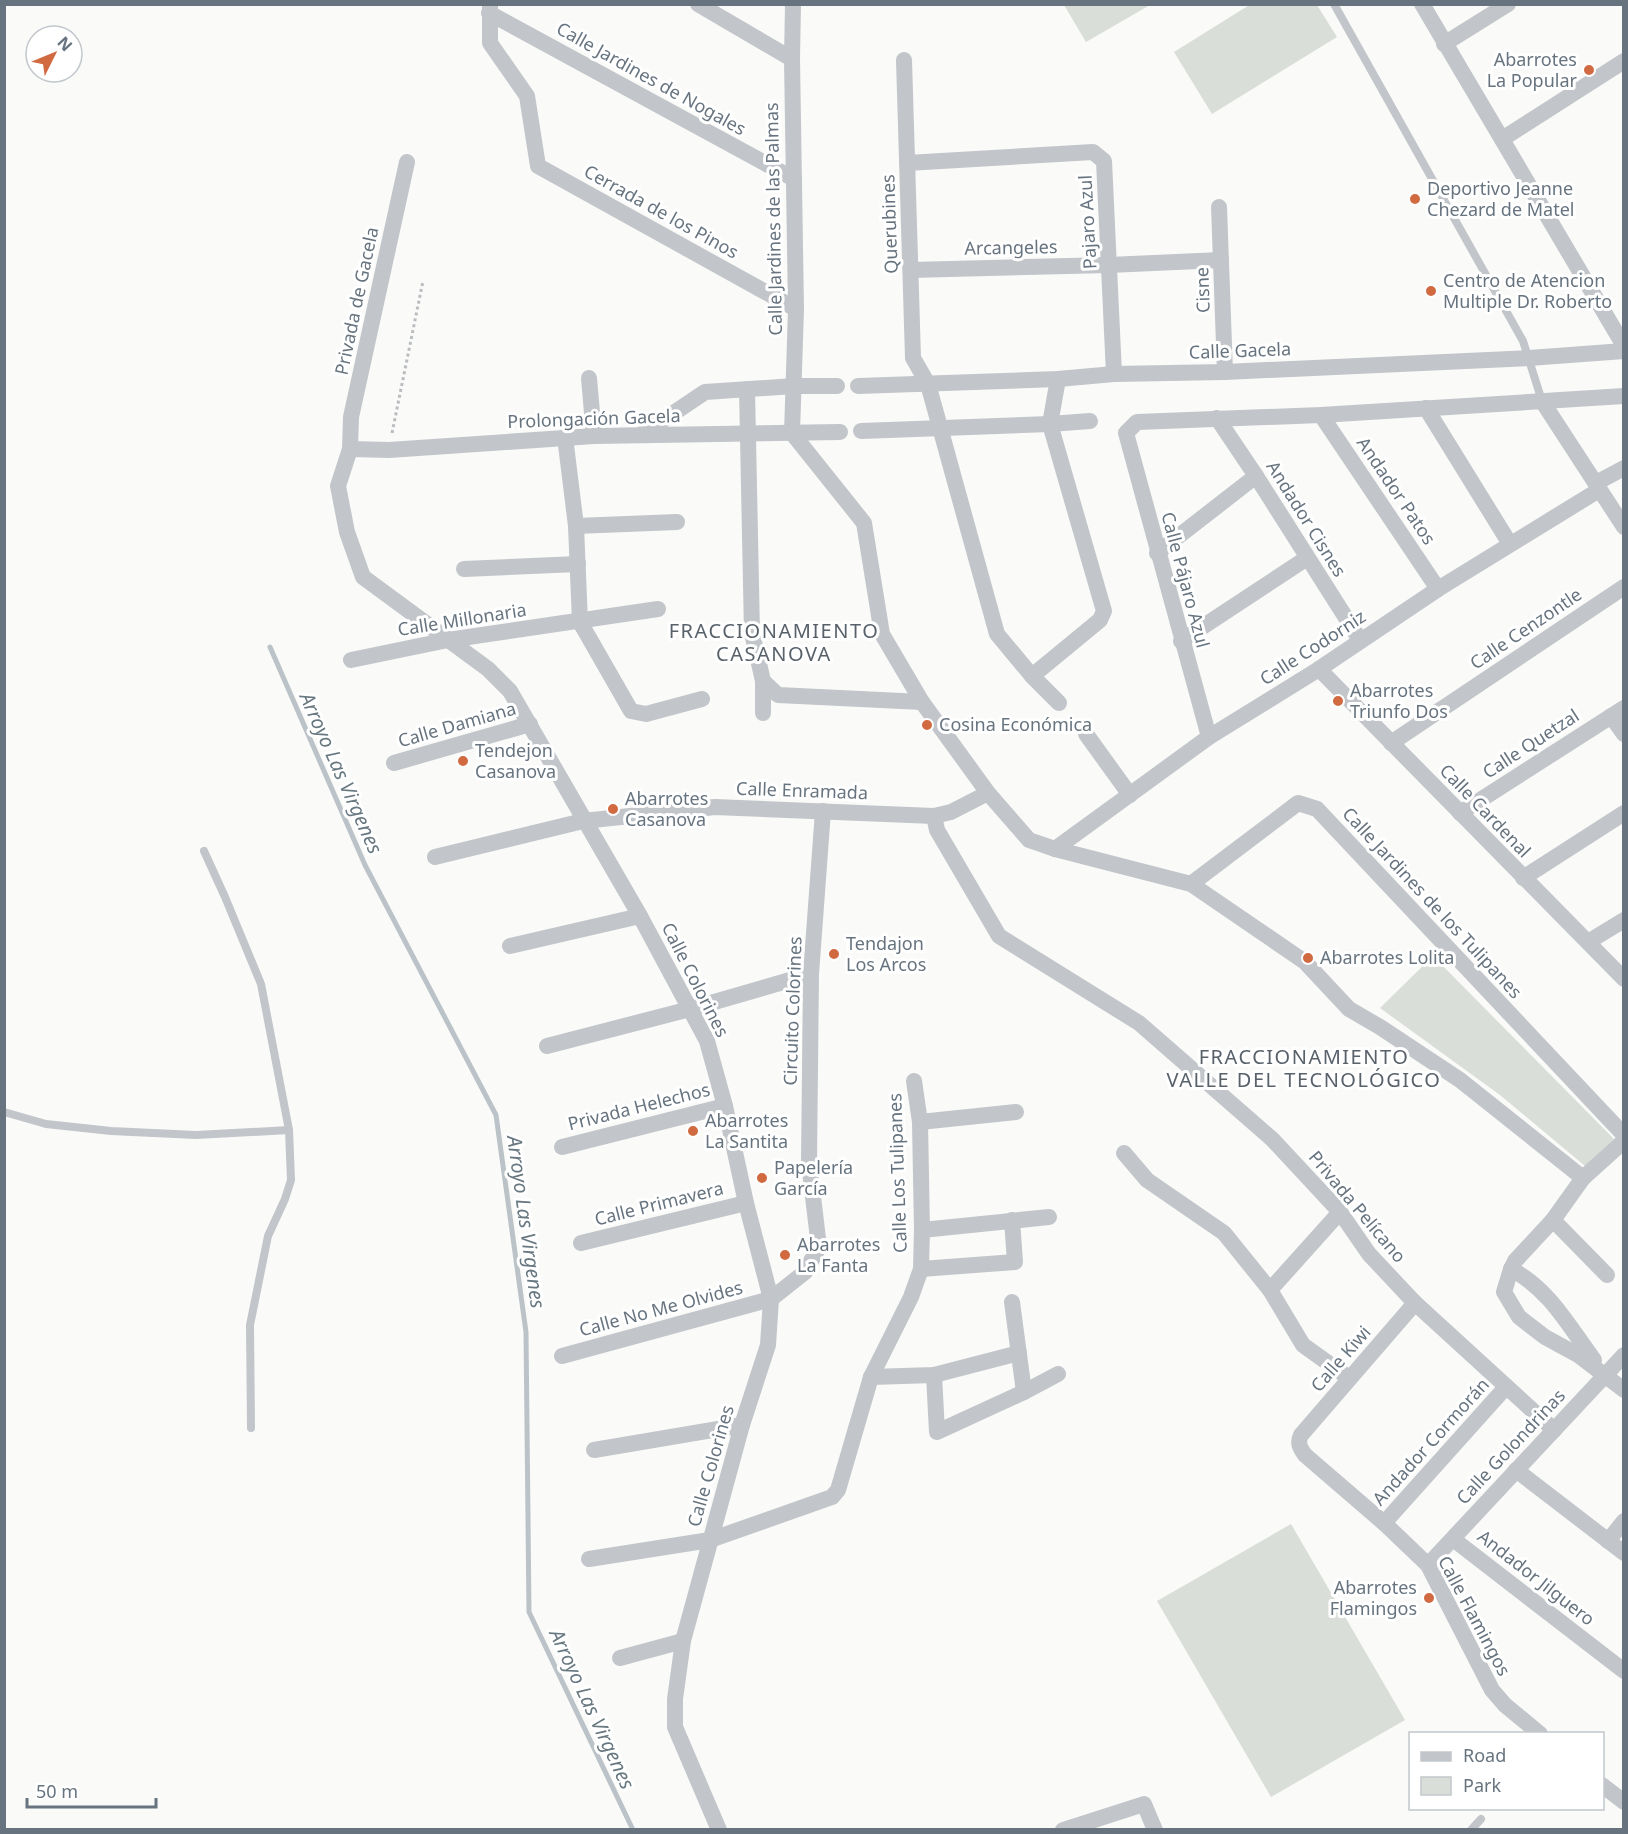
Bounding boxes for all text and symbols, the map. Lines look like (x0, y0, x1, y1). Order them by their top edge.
street label: Calle Jardines de Nogales (553, 16, 750, 140)
north arrow (24, 24, 84, 84)
text: N (52, 32, 77, 56)
place label: Abarrotes La Popular (1487, 47, 1578, 92)
marker: Abarrotes La Popular (1582, 63, 1596, 77)
street label: Calle Jardines de las Palmas (759, 102, 787, 336)
street label: Cerrada de los Pinos (580, 159, 743, 264)
street label: Querubines (875, 174, 903, 274)
street label: Pajaro Azul (1073, 174, 1101, 270)
place label: Deportivo Jeanne Chezard de Matel (1427, 176, 1574, 221)
marker: Deportivo Jeanne Chezard de Matel (1408, 192, 1422, 206)
street label: Privada de Gacela (329, 225, 383, 377)
street label: Arcangeles (964, 234, 1058, 260)
street label: Cisne (1189, 267, 1215, 313)
place label: Centro de Atencion Multiple Dr. Roberto (1443, 268, 1612, 313)
marker: Centro de Atencion Multiple Dr. Roberto (1424, 284, 1438, 298)
street label: Calle Gacela (1188, 336, 1292, 364)
street label: Prolongación Gacela (507, 403, 681, 433)
street label: Andador Patos (1352, 432, 1442, 549)
street label: Andador Cisnes (1262, 456, 1352, 581)
street label: Calle Pájaro Azul (1156, 509, 1216, 650)
street label: Calle Cenzontle (1465, 582, 1586, 674)
street label: Calle Millonaria (396, 597, 528, 641)
street label: Calle Codorniz (1255, 604, 1370, 690)
district label: FRACCIONAMIENTO CASANOVA (669, 617, 879, 667)
place label: Abarrotes Triunfo Dos (1350, 678, 1448, 723)
water label: Arroyo Las Virgenes (293, 686, 389, 858)
marker: Abarrotes Triunfo Dos (1331, 694, 1345, 708)
street label: Calle Damiana (395, 696, 518, 752)
street label: Calle Quetzal (1478, 703, 1583, 783)
place label: Cosina Económica (939, 712, 1092, 736)
marker: Cosina Económica (920, 718, 934, 732)
place label: Tendejon Casanova (475, 738, 556, 783)
marker: Tendejon Casanova (456, 754, 470, 768)
street label: Calle Cardenal (1435, 758, 1536, 862)
street label: Calle Enramada (736, 776, 868, 804)
place label: Abarrotes Casanova (625, 786, 708, 831)
marker: Abarrotes Casanova (606, 802, 620, 816)
street label: Calle Jardines de los Tulipanes (1338, 802, 1528, 1003)
street label: Calle Colorines (657, 918, 735, 1041)
place label: Tendajon Los Arcos (846, 931, 926, 976)
street label: Circuito Colorines (777, 936, 807, 1086)
place label: Abarrotes Lolita (1320, 945, 1454, 969)
marker: Tendajon Los Arcos (827, 947, 841, 961)
marker: Abarrotes Lolita (1301, 951, 1315, 965)
district label: FRACCIONAMIENTO VALLE DEL TECNOLÓGICO (1167, 1043, 1441, 1093)
street label: Privada Helechos (565, 1077, 712, 1135)
street label: Calle Los Tulipanes (882, 1093, 912, 1253)
place label: Abarrotes La Santita (705, 1108, 788, 1153)
marker: Abarrotes La Santita (686, 1124, 700, 1138)
water label: Arroyo Las Virgenes (501, 1132, 552, 1310)
street label: Privada Pelícano (1304, 1145, 1412, 1267)
place label: Papelería García (774, 1155, 853, 1200)
marker: Papelería García (755, 1171, 769, 1185)
street label: Calle Primavera (592, 1175, 726, 1231)
place label: Abarrotes La Fanta (797, 1232, 880, 1277)
marker: Abarrotes La Fanta (778, 1248, 792, 1262)
street label: Calle No Me Olvides (576, 1275, 745, 1341)
street label: Calle Kiwi (1305, 1320, 1376, 1396)
street label: Andador Cormorán (1367, 1373, 1494, 1510)
street label: Calle Golondrinas (1451, 1384, 1570, 1509)
street label: Calle Colorines (681, 1402, 739, 1529)
street label: Andador Jilguero (1473, 1524, 1600, 1631)
street label: Calle Flamingos (1433, 1551, 1517, 1680)
place label: Abarrotes Flamingos (1330, 1575, 1417, 1620)
marker: Abarrotes Flamingos (1422, 1591, 1436, 1605)
water label: Arroyo Las Virgenes (543, 1622, 642, 1794)
legend (1409, 1732, 1604, 1810)
text: Road (1463, 1743, 1506, 1767)
scale bar (27, 1771, 156, 1809)
text: Park (1463, 1773, 1501, 1797)
text: 50 m (36, 1779, 78, 1803)

